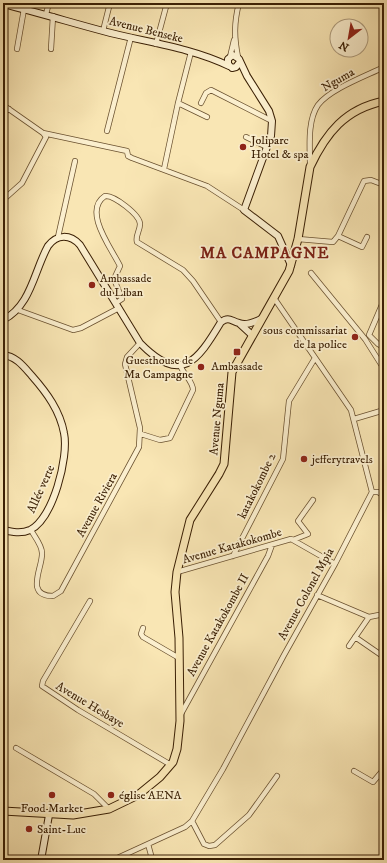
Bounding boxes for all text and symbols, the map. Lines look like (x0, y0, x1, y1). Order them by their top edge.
street label: Avenue Benseke (107, 14, 185, 46)
north arrow (329, 18, 369, 58)
text: N (337, 37, 352, 54)
street label: Nguma (319, 64, 358, 95)
place label: Joliparc Hotel & spa (250, 133, 310, 162)
marker: Joliparc Hotel & spa (238, 142, 248, 152)
district label: MA CAMPAGNE (200, 243, 330, 263)
place label: Ambassade du Liban (100, 271, 151, 300)
marker: Ambassade du Liban (87, 280, 97, 290)
place label: sous commissariat de la police (263, 323, 347, 352)
marker: sous commissariat de la police (350, 332, 360, 342)
marker: Ambassade (232, 347, 242, 357)
place label: Guesthouse de Ma Campagne (124, 353, 193, 382)
place label: Ambassade (211, 359, 263, 374)
marker: Guesthouse de Ma Campagne (196, 362, 206, 372)
street label: Avenue Nguma (206, 381, 228, 456)
street label: katakokombe 2 (235, 451, 279, 521)
place label: jefferytravels (310, 452, 373, 467)
marker: jefferytravels (299, 454, 309, 464)
street label: Allée verte (24, 463, 58, 515)
street label: Avenue Riviera (73, 469, 121, 540)
street label: Avenue Katakokombe (181, 525, 283, 567)
street label: Avenue Colonel Mpia (275, 545, 338, 643)
street label: Avenue Katakokombe II (184, 571, 252, 679)
street label: Avenue Hesbaye (53, 679, 127, 731)
place label: église AENA (119, 788, 182, 803)
marker: Food Market (47, 790, 57, 800)
marker: église AENA (106, 790, 116, 800)
place label: Food Market (21, 801, 83, 816)
place label: Saint-Luc (37, 822, 86, 837)
marker: Saint-Luc (24, 824, 34, 834)

